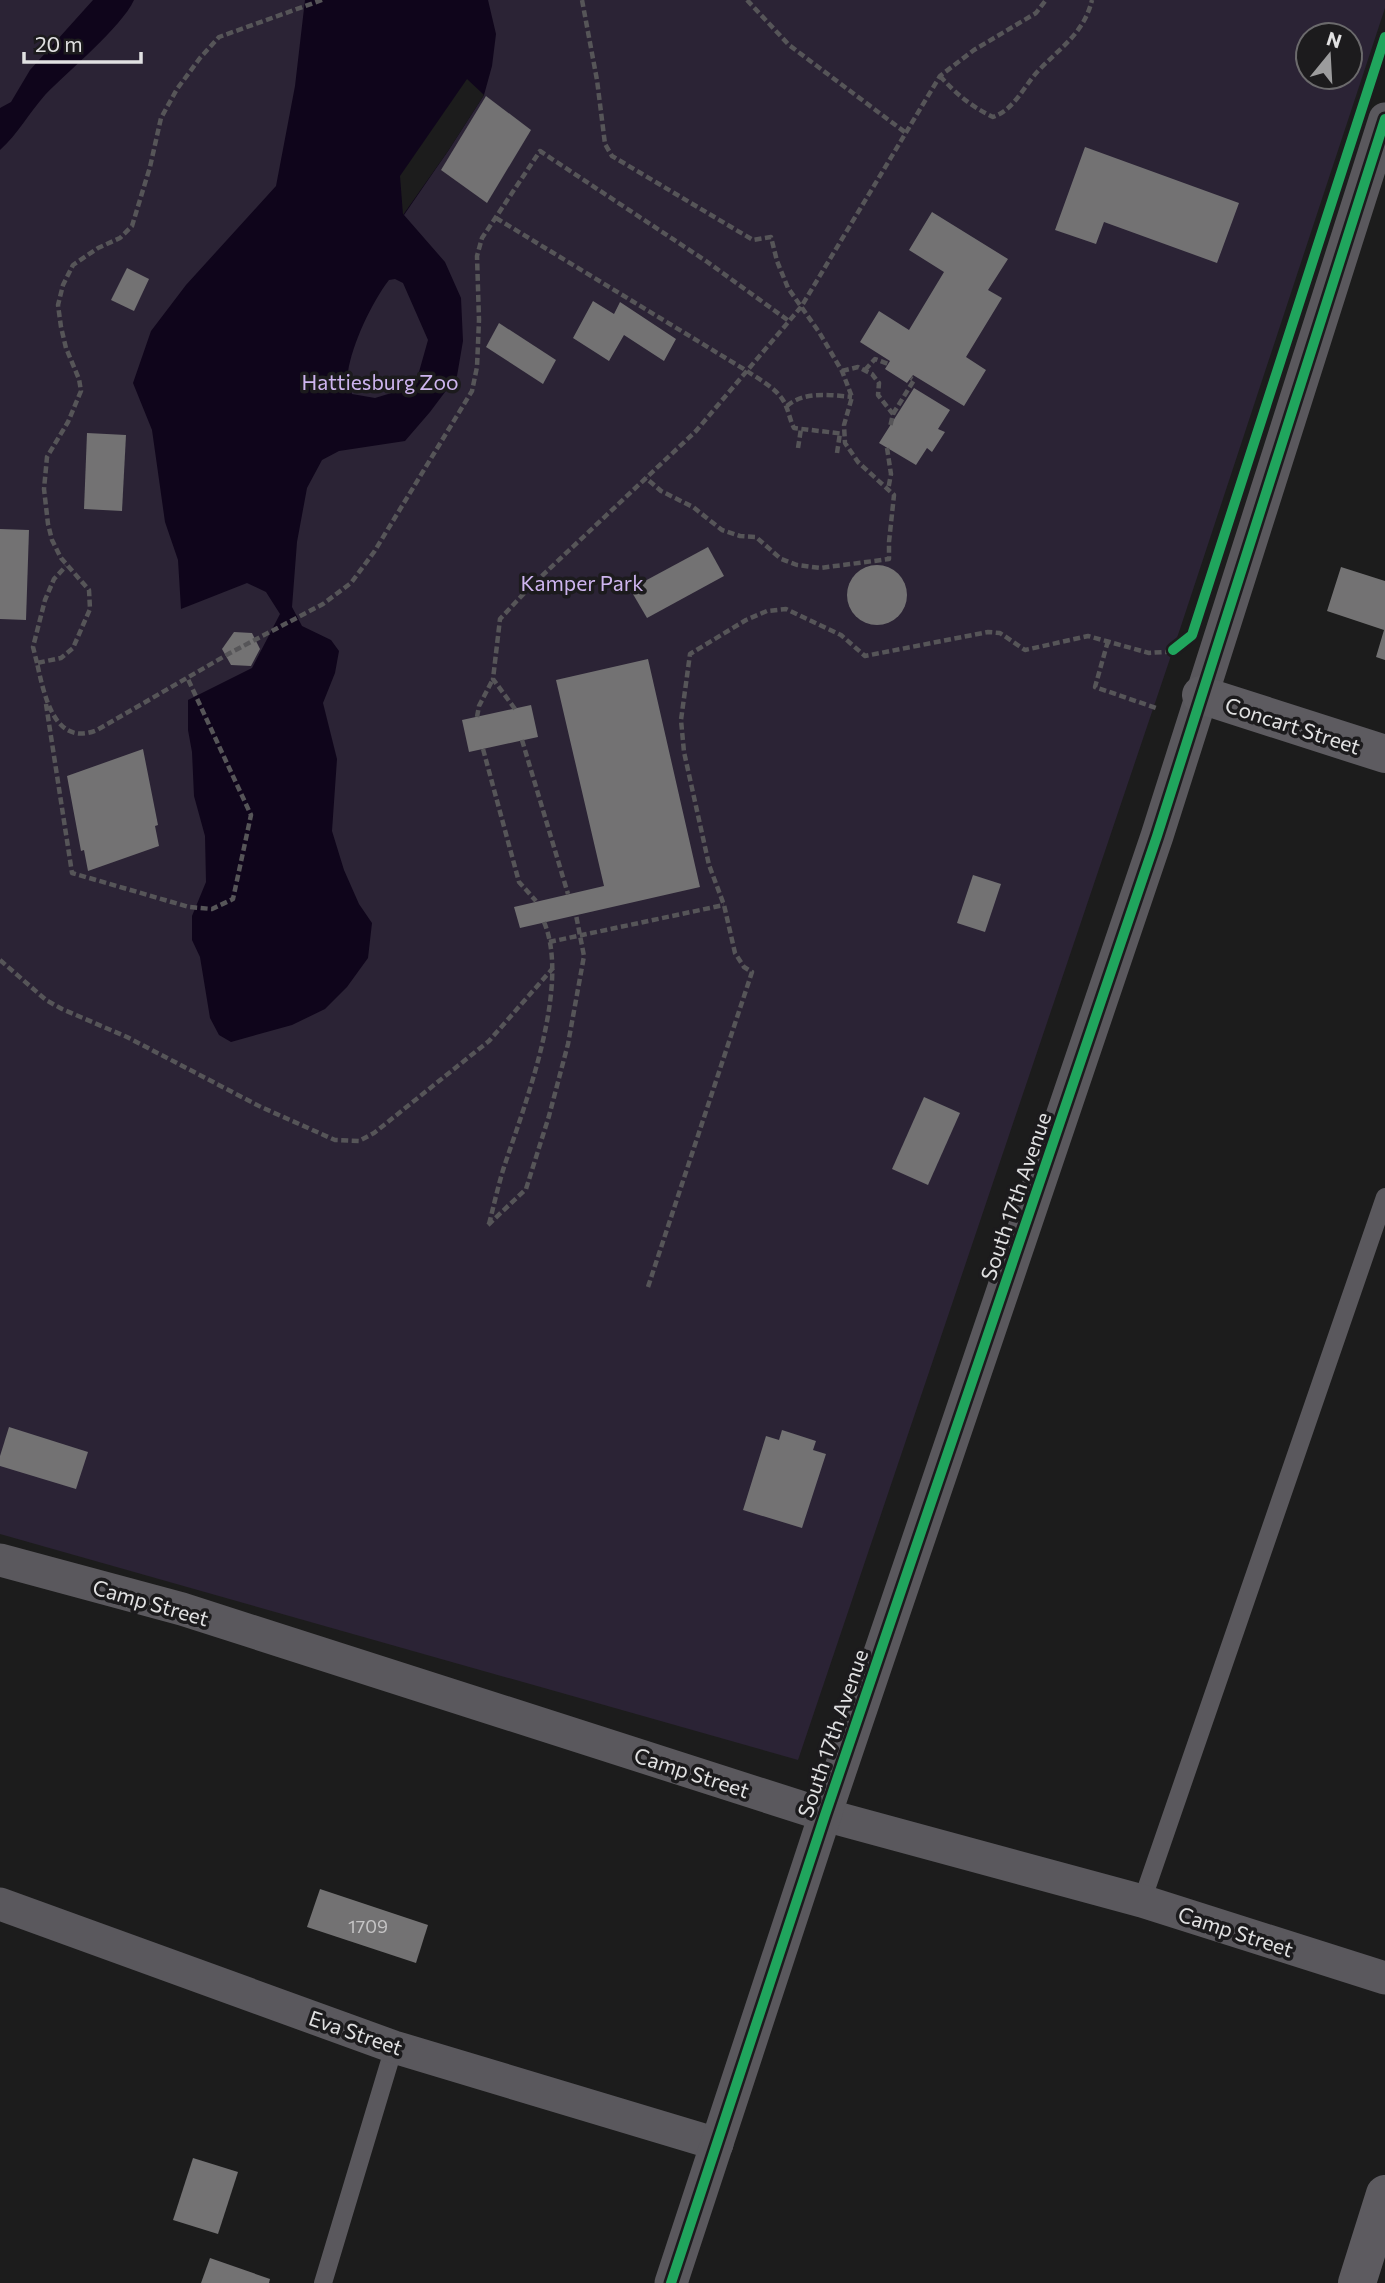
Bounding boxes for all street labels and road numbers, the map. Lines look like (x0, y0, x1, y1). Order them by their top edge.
street label: Concart Street (1222, 691, 1364, 759)
street label: South 17th Avenue (975, 1109, 1055, 1283)
street label: Camp Street (90, 1574, 212, 1630)
street label: South 17th Avenue (792, 1646, 872, 1820)
street label: Camp Street (631, 1742, 753, 1802)
street label: Camp Street (1175, 1901, 1297, 1961)
street label: Eva Street (306, 2004, 406, 2060)

